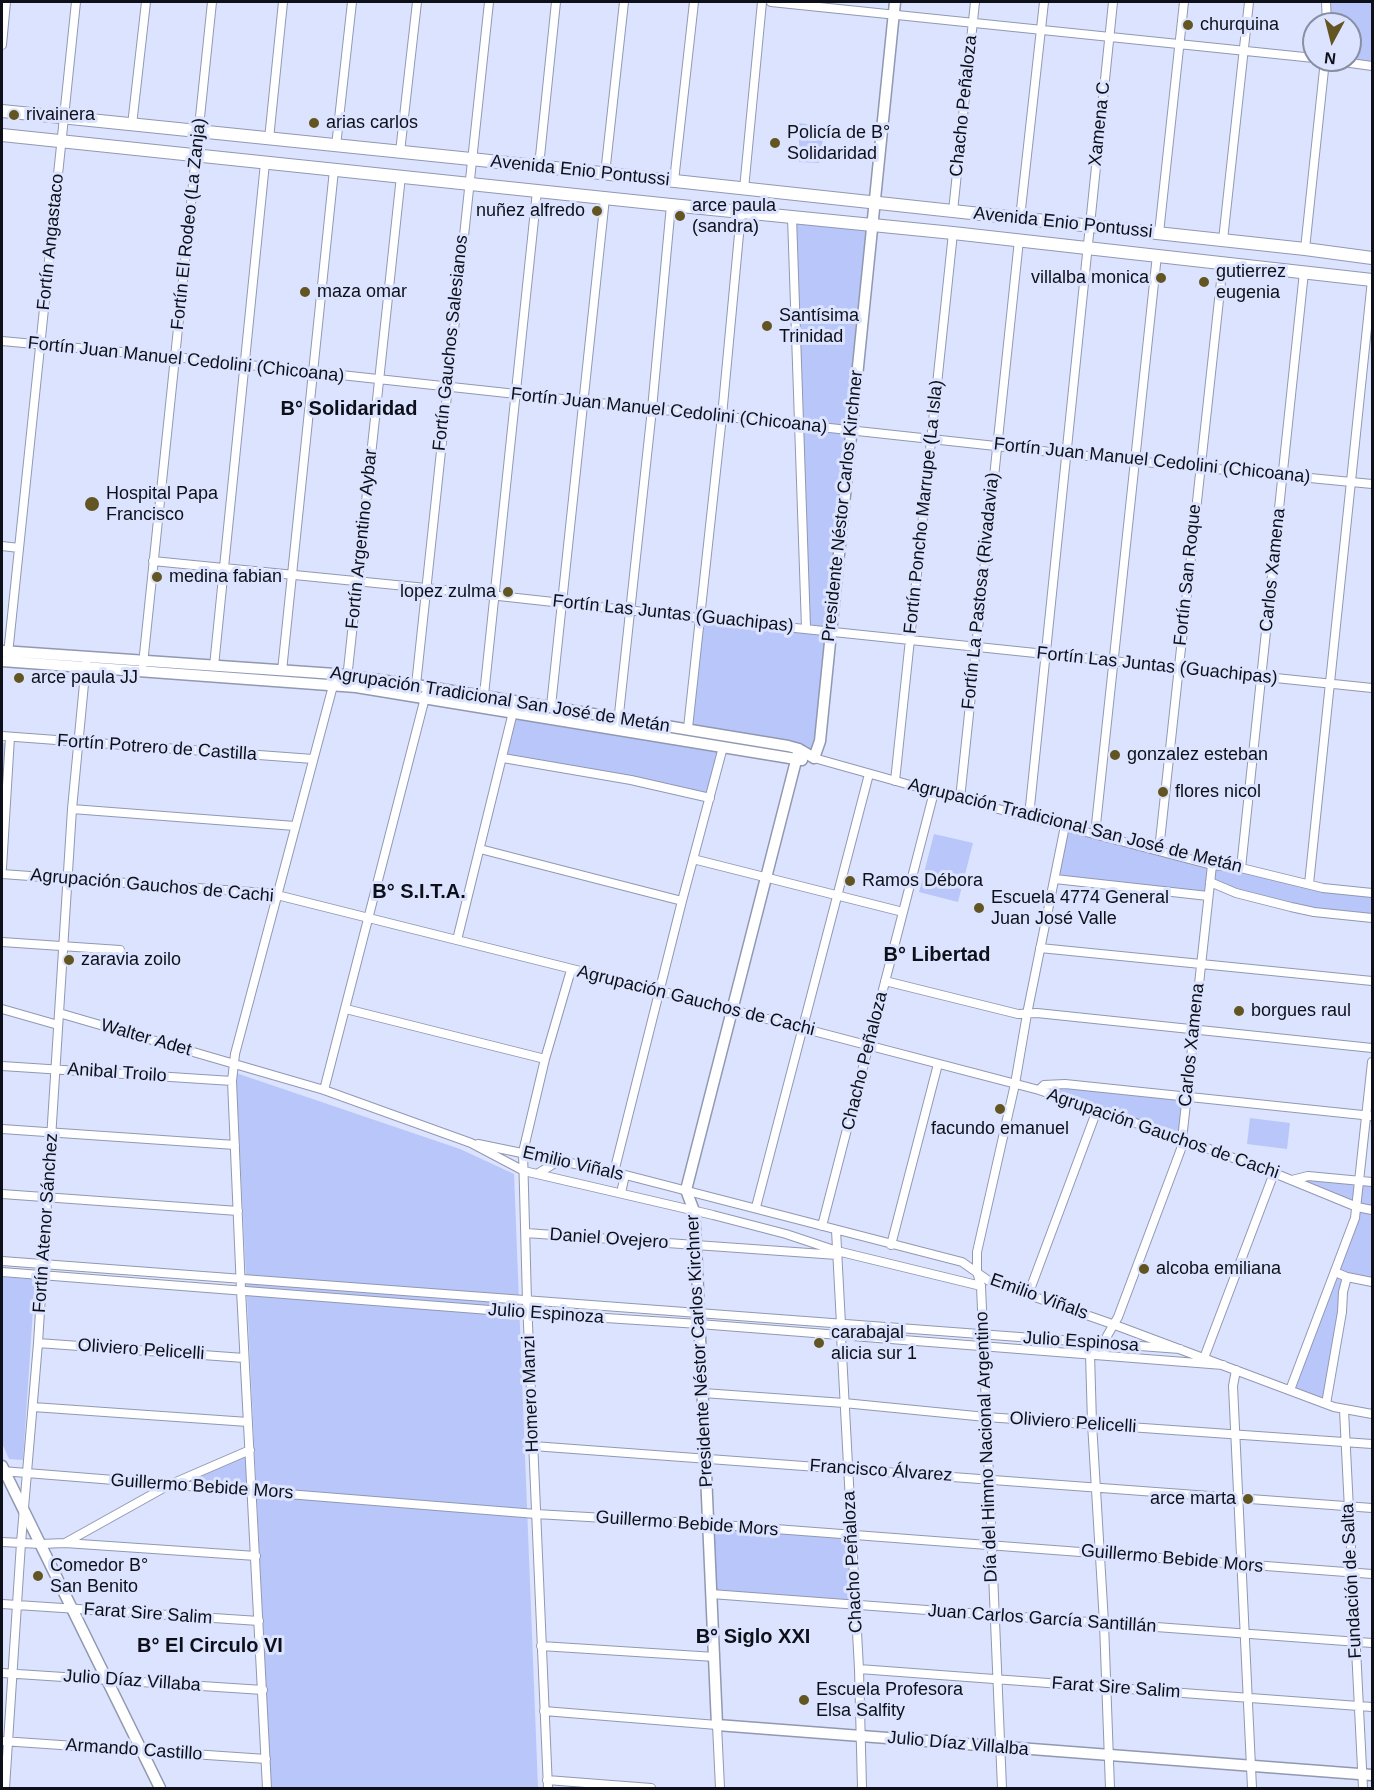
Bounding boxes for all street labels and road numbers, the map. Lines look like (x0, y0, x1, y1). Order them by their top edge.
street label: Chacho Peñaloza (946, 34, 982, 178)
street label: Xamena C (1085, 81, 1115, 167)
street label: Fortín El Rodeo (La Zanja) (167, 117, 211, 331)
street label: Avenida Enio Pontussi (489, 151, 671, 191)
street label: Fortín Angastaco (33, 173, 69, 311)
street label: Avenida Enio Pontussi (972, 203, 1154, 243)
street label: Fortín Gauchos Salesianos (429, 234, 473, 452)
street label: Fortín Juan Manuel Cedolini (Chicoana) (27, 333, 345, 387)
street label: Presidente Néstor Carlos Kirchner (818, 369, 868, 643)
street label: Fortín Poncho Marrupe (La Isla) (900, 379, 948, 635)
street label: Fortín Juan Manuel Cedolini (Chicoana) (510, 384, 828, 438)
street label: Fortín Juan Manuel Cedolini (Chicoana) (993, 434, 1311, 488)
street label: Fortín Argentino Aybar (342, 448, 382, 630)
street label: Fortín La Pastosa (Rivadavia) (958, 471, 1004, 711)
street label: Fortín San Roque (1170, 503, 1206, 647)
street label: Carlos Xamena (1256, 507, 1290, 633)
street label: Fortín Las Juntas (Guachipas) (551, 591, 795, 637)
street label: Fortín Las Juntas (Guachipas) (1035, 643, 1279, 689)
street label: Agrupación Tradicional San José de Metán (329, 662, 671, 738)
street label: Fortín Potrero de Castilla (56, 730, 258, 766)
street label: Agrupación Tradicional San José de Metán (906, 774, 1244, 878)
street label: Agrupación Gauchos de Cachi (29, 865, 275, 907)
street label: Agrupación Gauchos de Cachi (575, 961, 817, 1041)
street label: Carlos Xamena (1175, 982, 1209, 1108)
street label: Chacho Peñaloza (837, 989, 893, 1133)
street label: Walter Adet (98, 1015, 194, 1061)
street label: Anibal Troilo (67, 1059, 167, 1087)
street label: Agrupación Gauchos de Cachi (1044, 1084, 1282, 1184)
street label: Fortín Atenor Sánchez (29, 1132, 63, 1314)
street label: Emilio Viñals (521, 1142, 625, 1186)
street label: Presidente Néstor Carlos Kirchner (682, 1214, 718, 1488)
street label: Daniel Ovejero (549, 1224, 669, 1254)
street label: Emilio Viñals (987, 1269, 1091, 1325)
street label: Julio Espinoza (487, 1299, 605, 1329)
street label: Día del Himno Nacional Argentino (971, 1311, 1003, 1583)
street label: Julio Espinosa (1022, 1327, 1140, 1357)
street label: Oliviero Pelicelli (77, 1335, 205, 1365)
street label: Homero Manzi (518, 1335, 544, 1453)
street label: Oliviero Pelicelli (1009, 1408, 1137, 1438)
street label: Francisco Álvarez (809, 1455, 953, 1487)
street label: Guillermo Bebide Mors (110, 1470, 294, 1504)
street label: Chacho Peñaloza (838, 1490, 868, 1634)
street label: Fundación de Salta (1337, 1503, 1367, 1659)
street label: Guillermo Bebide Mors (595, 1507, 779, 1541)
street label: Guillermo Bebide Mors (1080, 1540, 1264, 1578)
street label: Farat Sire Salim (83, 1599, 213, 1629)
street label: Juan Carlos García Santillán (927, 1600, 1157, 1638)
street label: Julio Díaz Villaba (63, 1665, 201, 1697)
street label: Farat Sire Salim (1051, 1673, 1181, 1703)
street label: Julio Díaz Villalba (886, 1727, 1030, 1761)
street label: Armando Castillo (65, 1734, 203, 1766)

